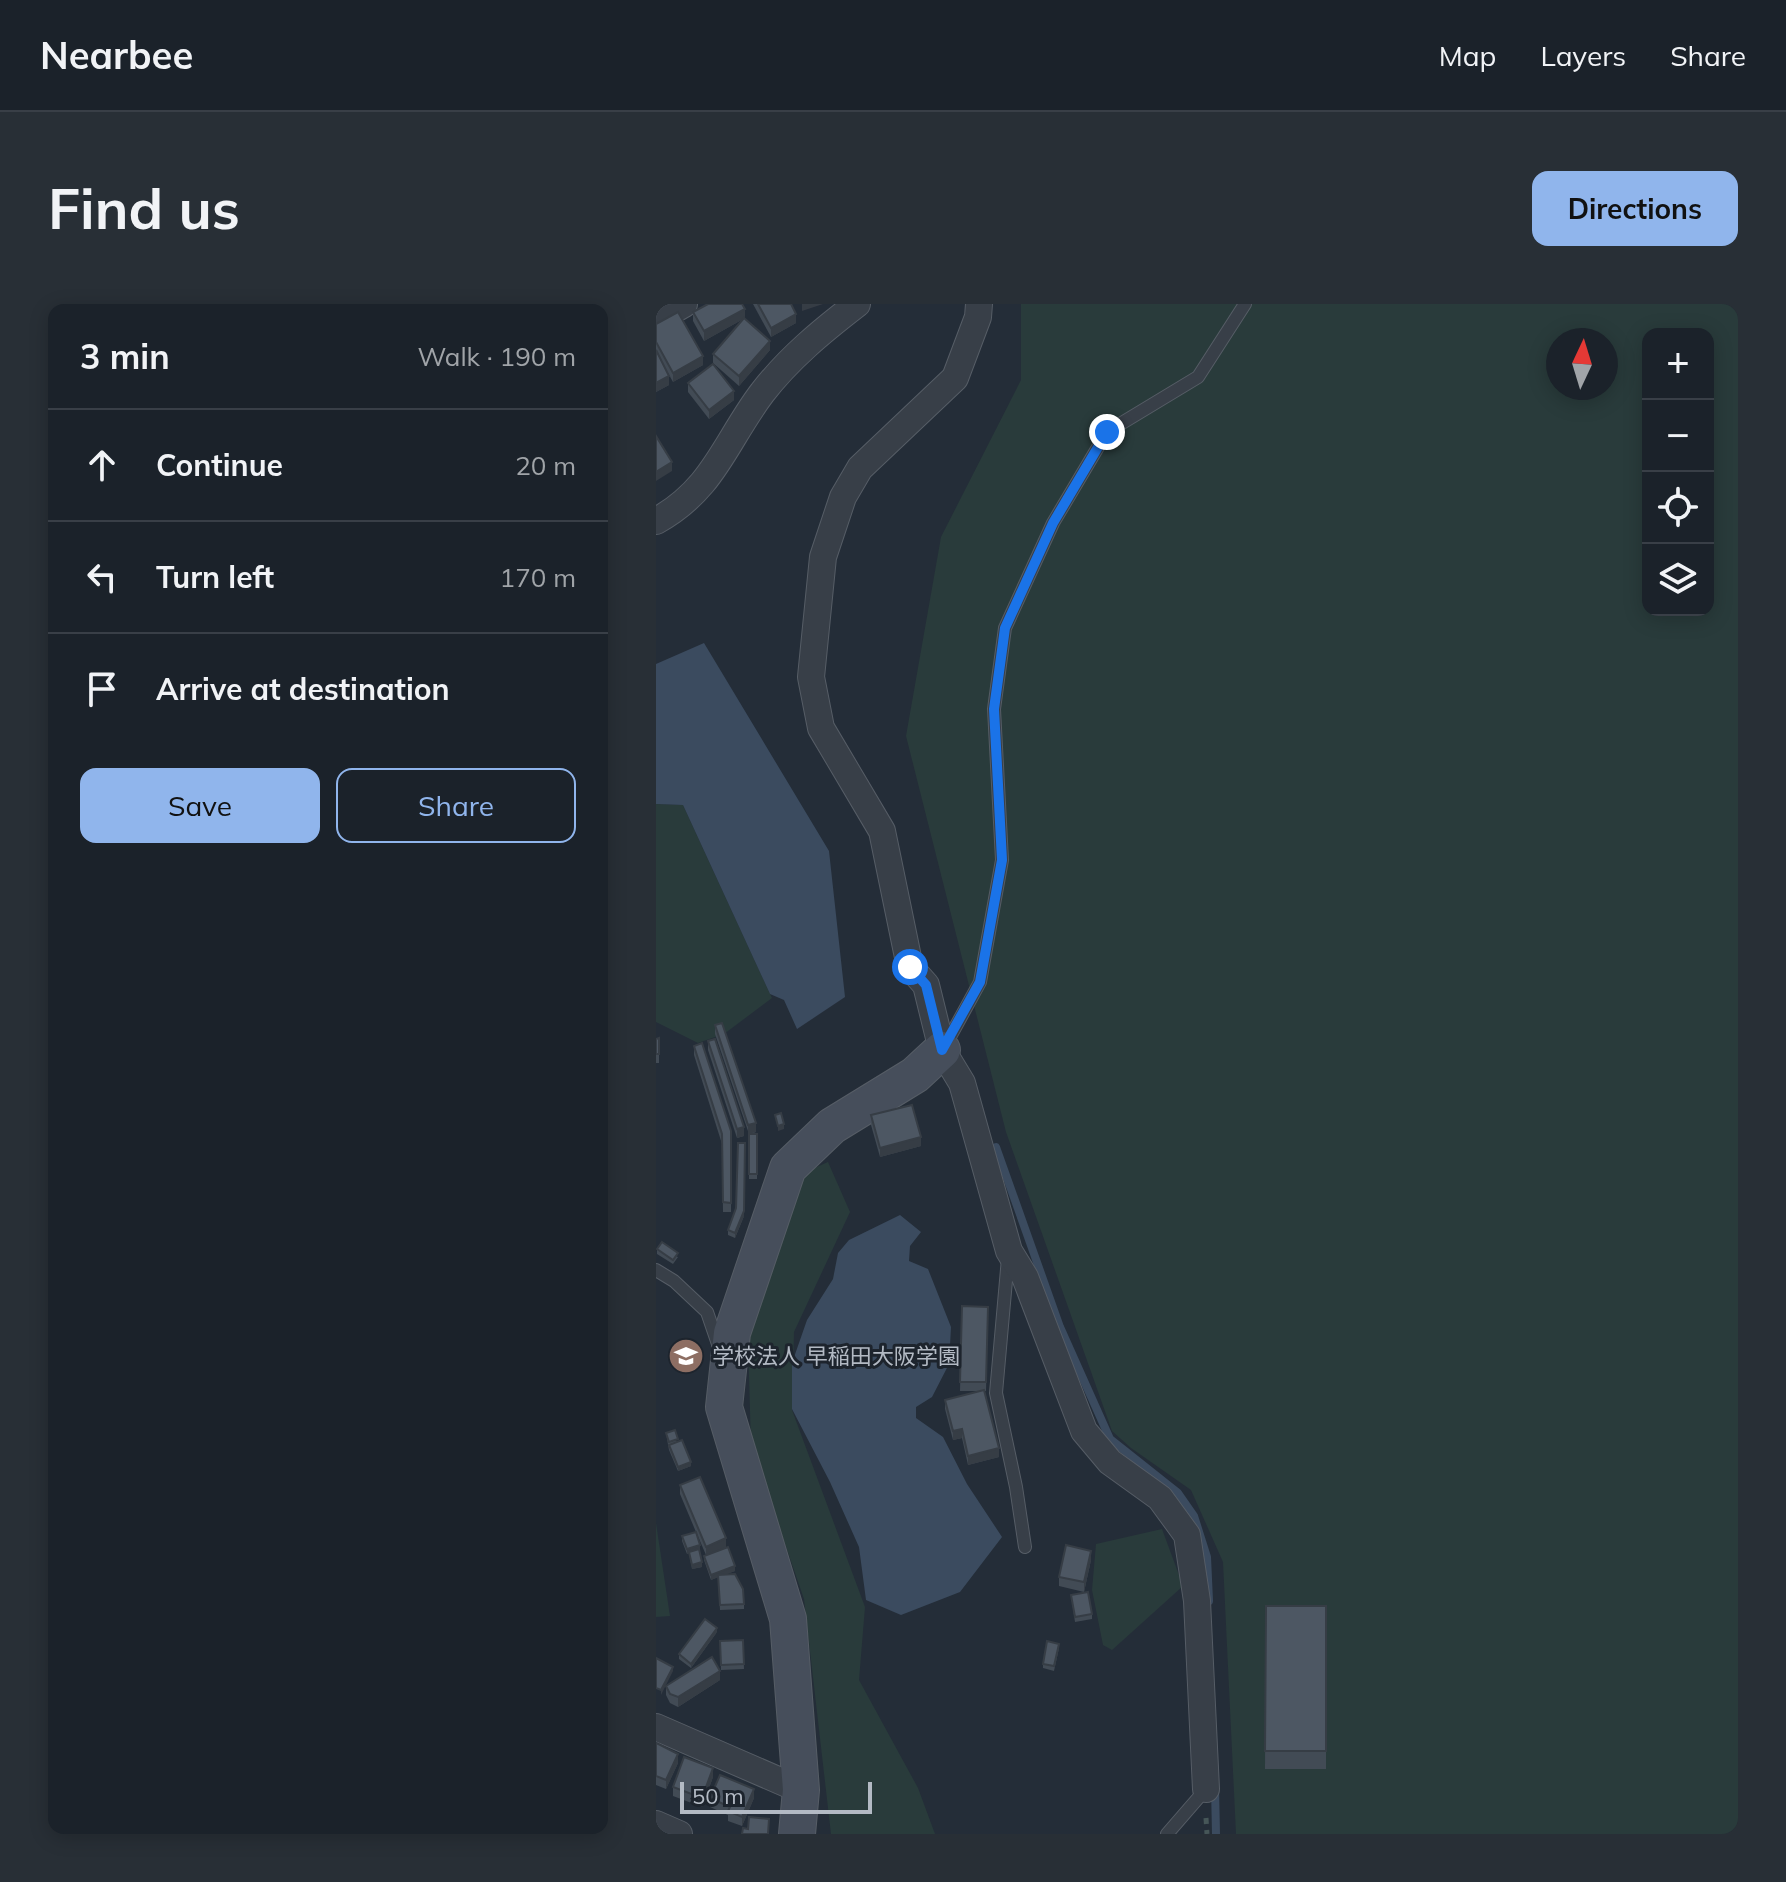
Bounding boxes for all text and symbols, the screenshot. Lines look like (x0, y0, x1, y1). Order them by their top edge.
text: Nearbee (40, 31, 193, 79)
text: Map (1439, 38, 1496, 73)
text: Layers (1540, 38, 1626, 73)
text: Share (1670, 38, 1746, 73)
button: Directions (1532, 171, 1738, 246)
text: Find us (48, 173, 240, 243)
north arrow (1546, 328, 1618, 400)
map controls (1642, 328, 1714, 616)
button: + (1642, 328, 1714, 400)
text: 3 min (80, 335, 170, 378)
text: Walk · 190 m (417, 340, 576, 373)
button: − (1642, 400, 1714, 472)
route end (1089, 414, 1125, 450)
icon: ahead (80, 443, 124, 487)
text: Continue (156, 446, 283, 484)
text: 20 m (515, 449, 576, 482)
button: locate (1642, 472, 1714, 544)
button: layers (1642, 544, 1714, 616)
icon: left (80, 555, 124, 599)
text: Turn left (156, 558, 274, 596)
text: 170 m (500, 561, 576, 594)
icon: arrive (80, 667, 124, 711)
text: Arrive at destination (156, 670, 450, 708)
button: Save (80, 768, 320, 843)
button: Share (336, 768, 576, 843)
route start (892, 949, 928, 985)
school or university icon: 学校法人 早稲田大阪学園 (667, 1337, 705, 1375)
place label: 学校法人 早稲田大阪学園 (712, 1342, 960, 1370)
scale bar (680, 1778, 872, 1814)
text: 50 m (692, 1782, 743, 1810)

